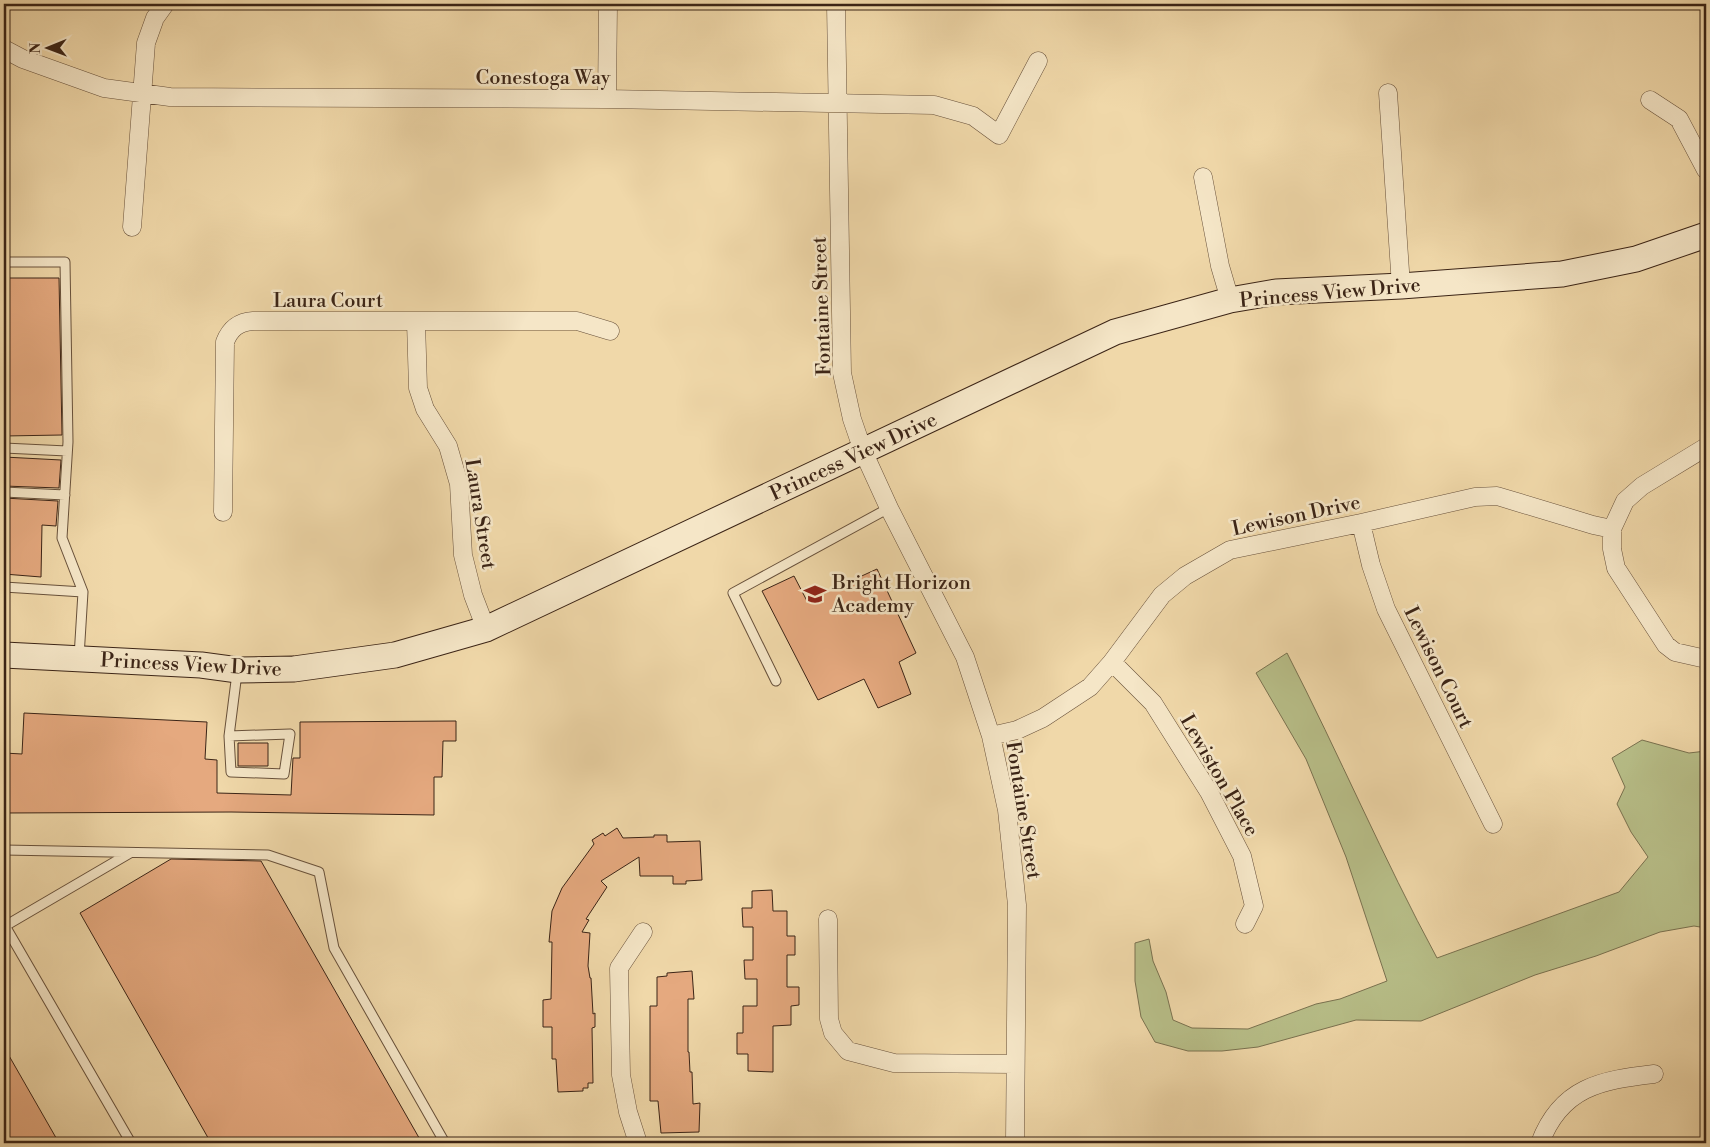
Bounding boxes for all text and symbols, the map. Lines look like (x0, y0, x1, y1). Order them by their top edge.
north arrow (22, 22, 72, 72)
text: N (27, 43, 45, 54)
street label: Conestoga Way (475, 66, 611, 91)
street label: Fontaine Street (808, 236, 837, 376)
street label: Princess View Drive (1239, 273, 1422, 314)
street label: Laura Court (273, 289, 383, 314)
street label: Princess View Drive (766, 408, 941, 507)
street label: Laura Street (458, 457, 501, 571)
street label: Lewison Drive (1230, 491, 1363, 542)
place label: Bright Horizon Academy (831, 571, 971, 619)
school or university icon: Bright Horizon Academy (802, 581, 828, 607)
street label: Lewison Court (1397, 603, 1478, 733)
street label: Princess View Drive (100, 648, 282, 683)
street label: Lewiston Place (1174, 710, 1264, 841)
street label: Fontaine Street (999, 739, 1046, 881)

